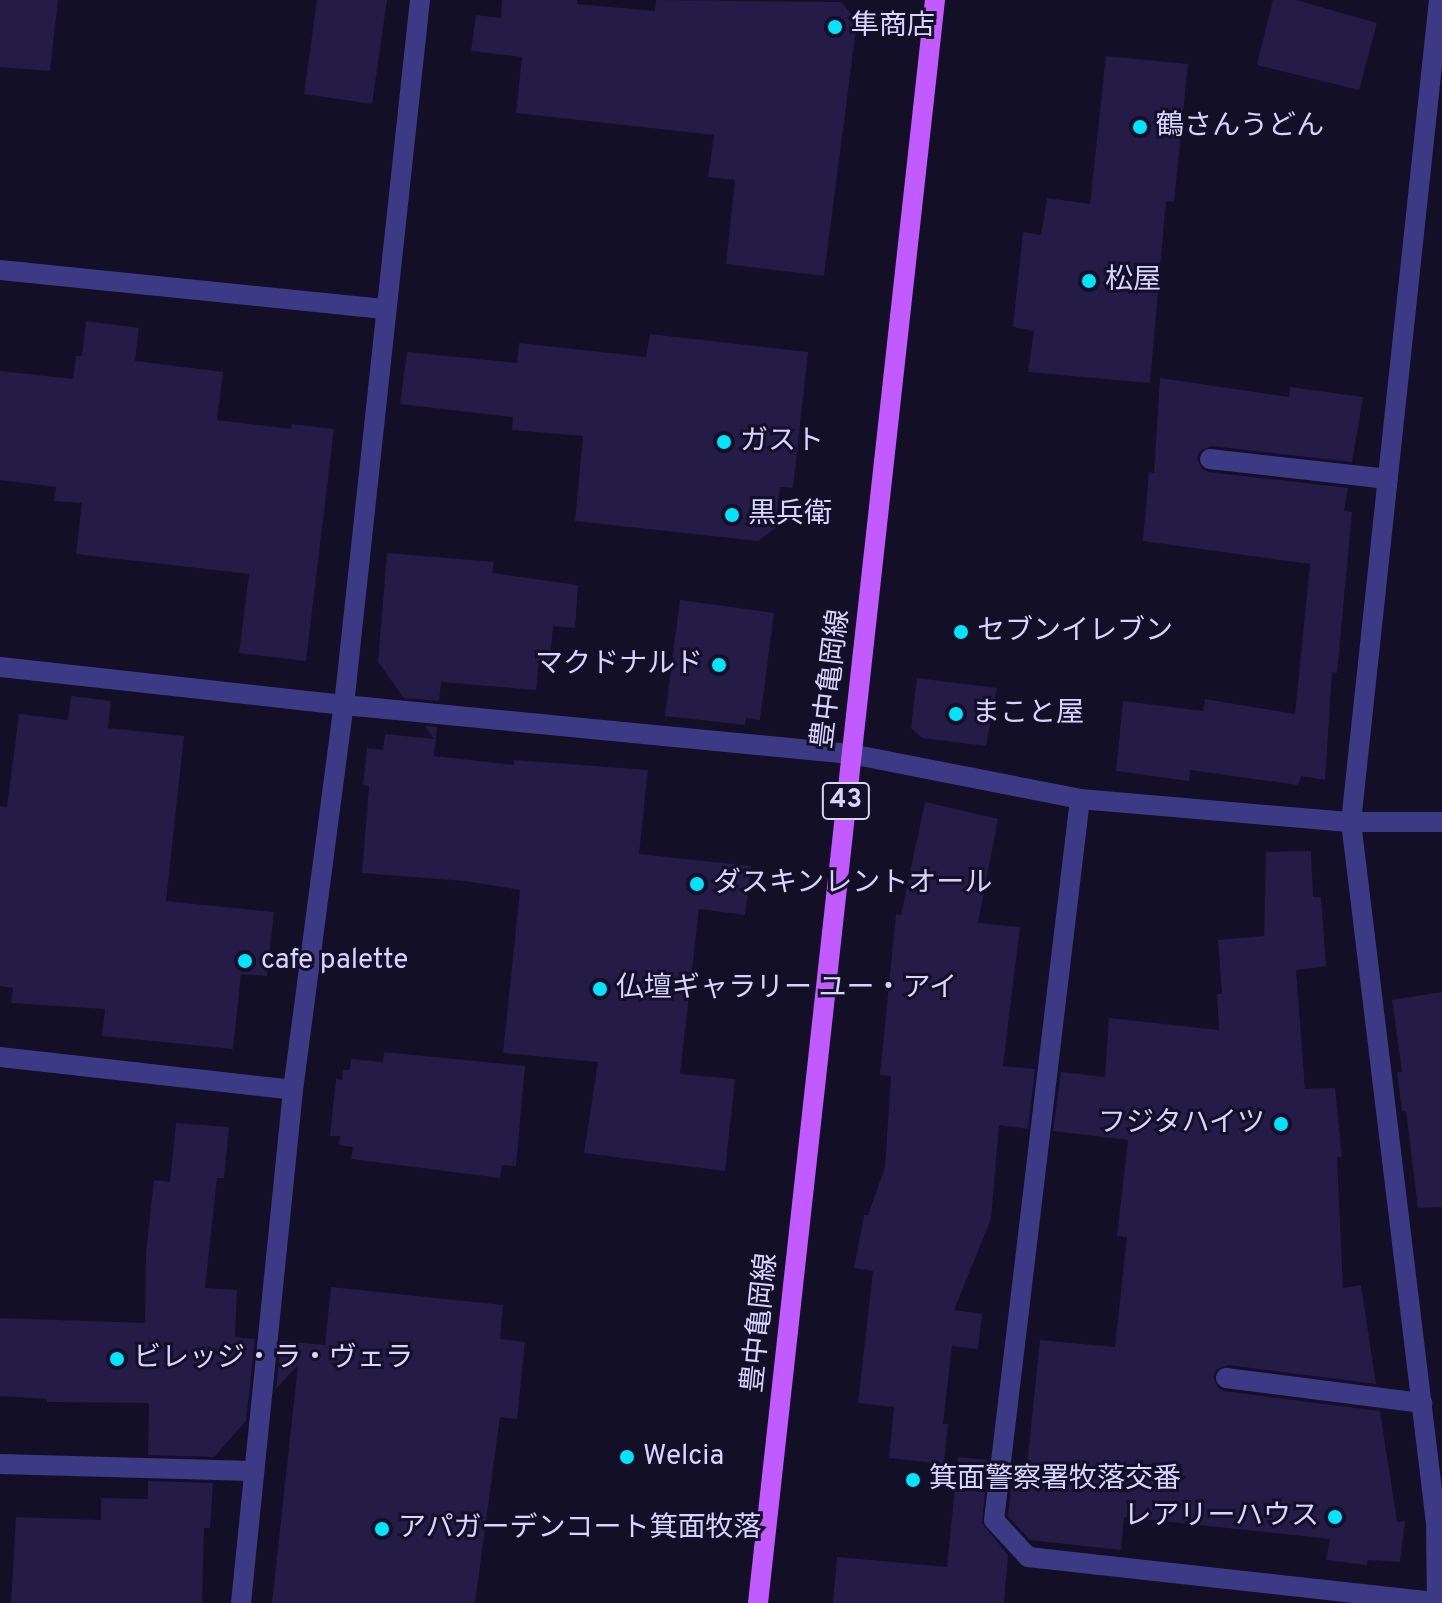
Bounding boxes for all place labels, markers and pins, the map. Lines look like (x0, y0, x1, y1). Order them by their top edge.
place label: 隼商店 (851, 10, 935, 44)
marker: 隼商店 (826, 18, 844, 36)
place label: 鶴さんうどん (1156, 110, 1324, 144)
marker: 鶴さんうどん (1131, 118, 1149, 136)
place label: 松屋 (1105, 264, 1161, 298)
marker: 松屋 (1080, 272, 1098, 290)
place label: ガスト (740, 425, 824, 459)
marker: ガスト (715, 433, 733, 451)
place label: 黒兵衛 (748, 498, 832, 532)
marker: 黒兵衛 (723, 506, 741, 524)
place label: セブンイレブン (977, 615, 1173, 649)
marker: セブンイレブン (952, 623, 970, 641)
place label: マクドナルド (535, 648, 703, 682)
marker: マクドナルド (710, 656, 728, 674)
place label: まこと屋 (972, 697, 1084, 731)
marker: まこと屋 (947, 705, 965, 723)
place label: ダスキンレントオール (713, 867, 993, 901)
marker: ダスキンレントオール (688, 875, 706, 893)
place label: cafe palette (261, 944, 408, 978)
marker: cafe palette (236, 952, 254, 970)
place label: 仏壇ギャラリー ユー・アイ (616, 972, 959, 1006)
marker: 仏壇ギャラリー ユー・アイ (591, 980, 609, 998)
place label: フジタハイツ (1097, 1107, 1265, 1141)
marker: フジタハイツ (1272, 1115, 1290, 1133)
place label: ビレッジ・ラ・ヴェラ (133, 1342, 413, 1376)
marker: ビレッジ・ラ・ヴェラ (108, 1350, 126, 1368)
place label: Welcia (643, 1440, 724, 1474)
marker: Welcia (618, 1448, 636, 1466)
place label: 箕面警察署牧落交番 (929, 1463, 1181, 1497)
marker: 箕面警察署牧落交番 (904, 1471, 922, 1489)
place label: レアリーハウス (1123, 1500, 1319, 1534)
marker: レアリーハウス (1326, 1508, 1344, 1526)
place label: アパガーデンコート箕面牧落 (398, 1512, 762, 1546)
marker: アパガーデンコート箕面牧落 (373, 1520, 391, 1538)

